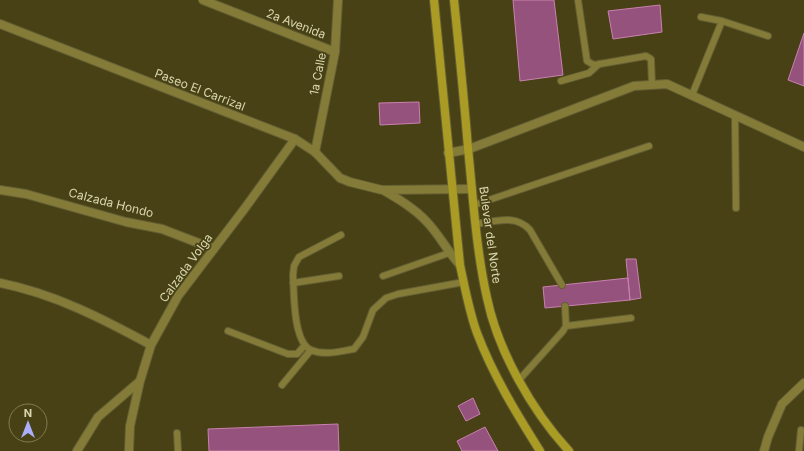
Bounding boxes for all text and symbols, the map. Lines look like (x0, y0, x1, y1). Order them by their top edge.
street label: 2a Avenida (264, 5, 328, 42)
street label: 1a Calle (306, 51, 329, 97)
street label: Paseo El Carrizal (153, 65, 248, 114)
street label: Calzada Hondo (67, 185, 155, 220)
street label: Bulevar del Norte (476, 185, 505, 285)
street label: Calzada Volga (156, 230, 216, 305)
north arrow (8, 403, 48, 443)
text: N (24, 406, 32, 420)

